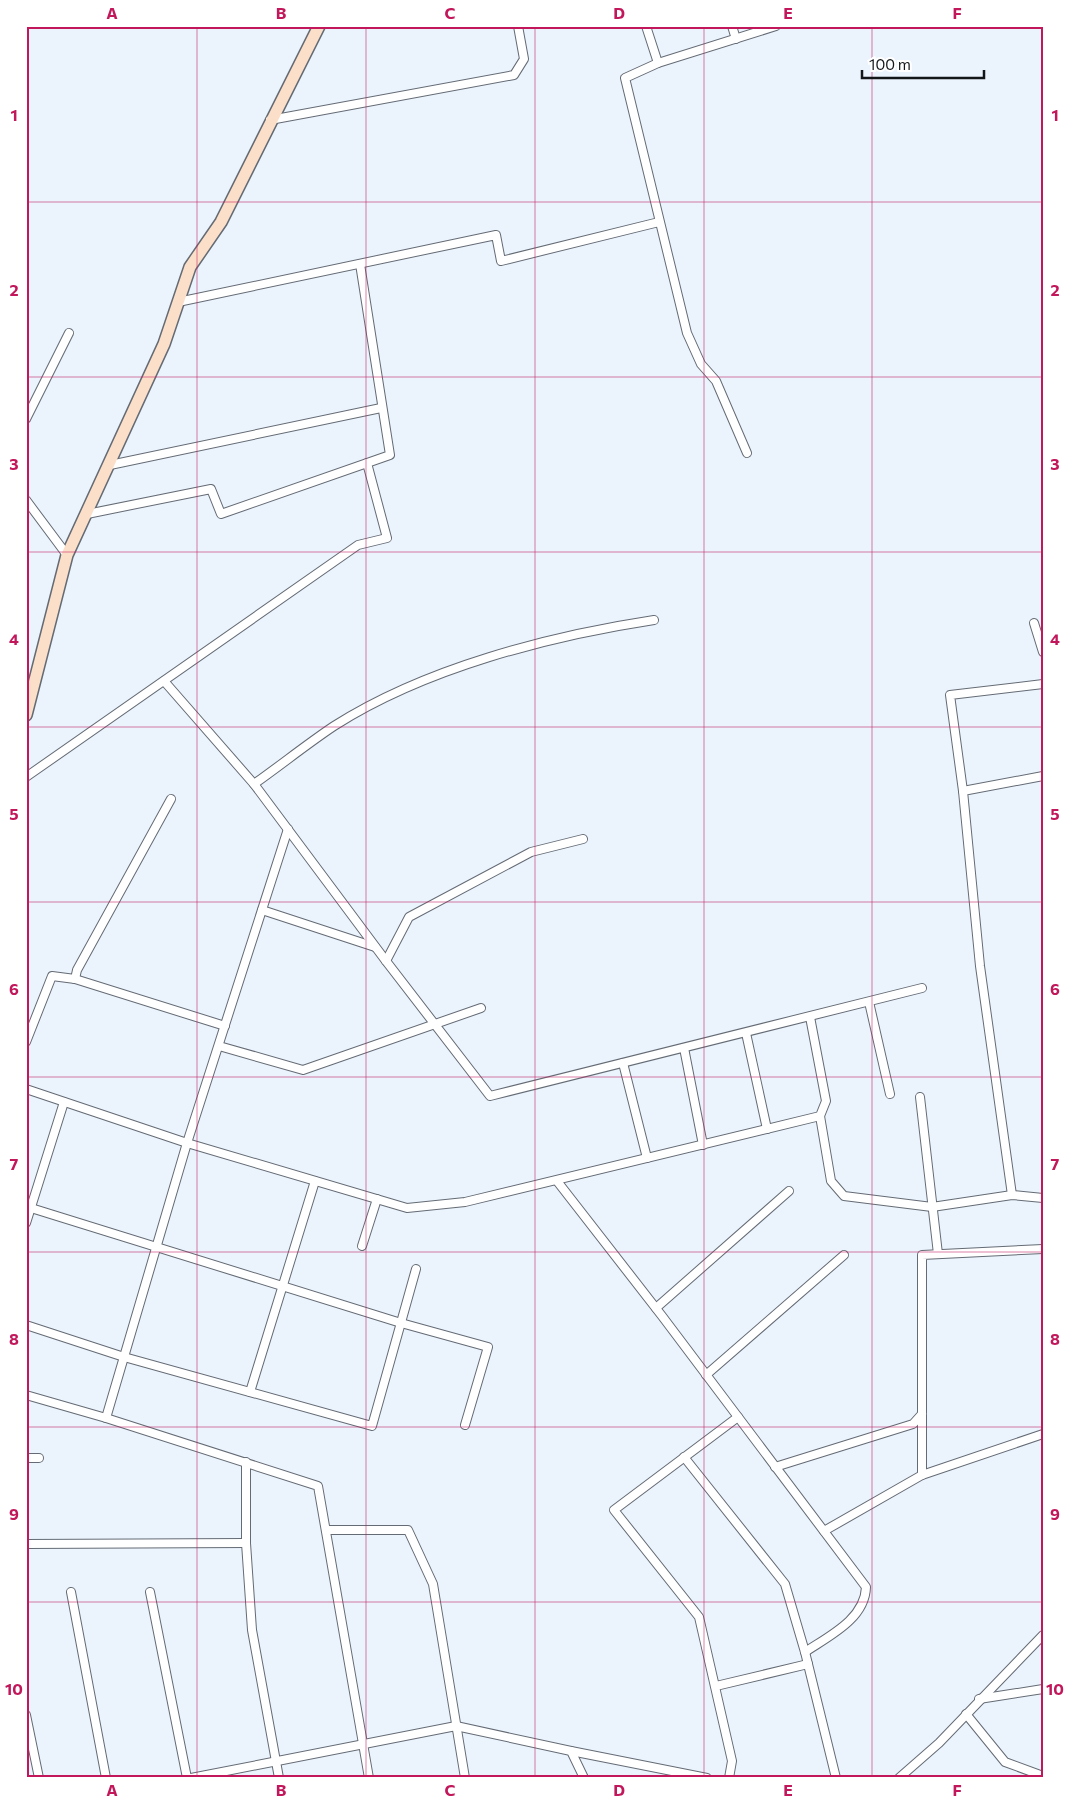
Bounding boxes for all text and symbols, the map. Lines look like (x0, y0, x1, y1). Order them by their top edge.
text: A (106, 3, 118, 22)
text: B (276, 3, 287, 22)
text: C (445, 3, 456, 22)
text: D (613, 3, 625, 22)
text: E (783, 3, 793, 22)
text: F (952, 3, 962, 22)
scale bar (862, 48, 984, 80)
text: 100 m (869, 55, 911, 73)
text: 1 (10, 105, 18, 124)
text: 1 (1051, 105, 1059, 124)
text: 2 (9, 280, 19, 299)
text: 2 (1050, 280, 1060, 299)
text: 3 (9, 454, 19, 473)
text: 3 (1050, 454, 1060, 473)
text: 4 (9, 629, 19, 648)
text: 4 (1050, 629, 1060, 648)
text: 5 (9, 804, 19, 823)
text: 5 (1050, 804, 1060, 823)
text: 6 (9, 979, 19, 998)
text: 6 (1050, 979, 1060, 998)
text: 7 (10, 1154, 19, 1173)
text: 7 (1051, 1154, 1060, 1173)
text: 8 (9, 1329, 19, 1348)
text: 8 (1050, 1329, 1060, 1348)
text: 9 (9, 1504, 19, 1523)
text: 9 (1050, 1504, 1060, 1523)
text: 10 (5, 1679, 23, 1698)
text: 10 (1046, 1679, 1064, 1698)
text: A (106, 1780, 118, 1799)
text: B (276, 1780, 287, 1799)
text: C (445, 1780, 456, 1799)
text: D (613, 1780, 625, 1799)
text: E (783, 1780, 793, 1799)
text: F (952, 1780, 962, 1799)

